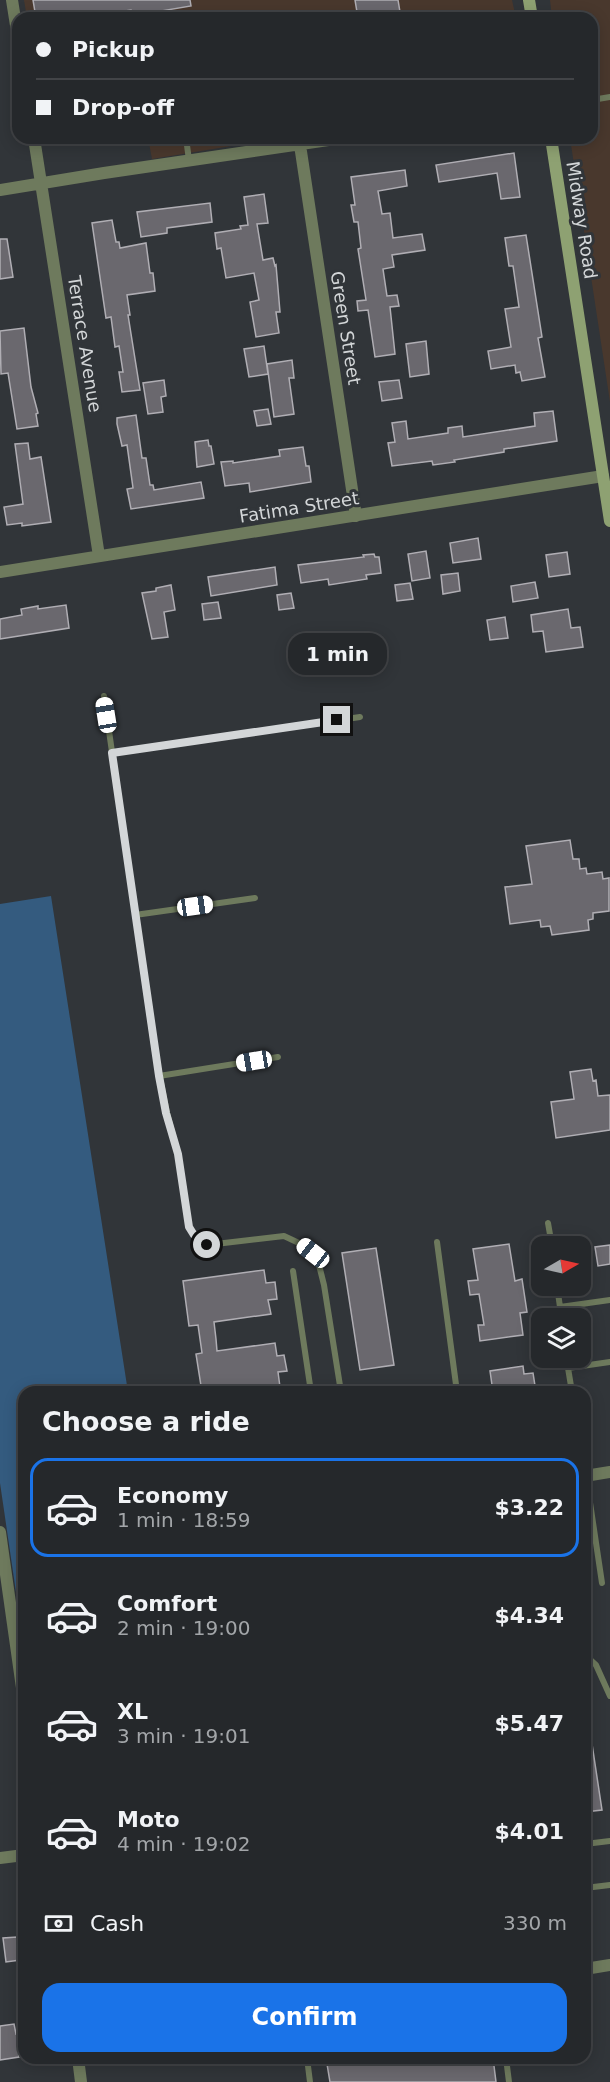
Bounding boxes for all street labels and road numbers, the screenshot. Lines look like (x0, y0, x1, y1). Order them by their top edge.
street label: Midway Road (562, 159, 602, 281)
street label: Green Street (327, 270, 365, 386)
street label: Terrace Avenue (64, 273, 106, 414)
street label: Fatima Street (238, 487, 360, 527)

